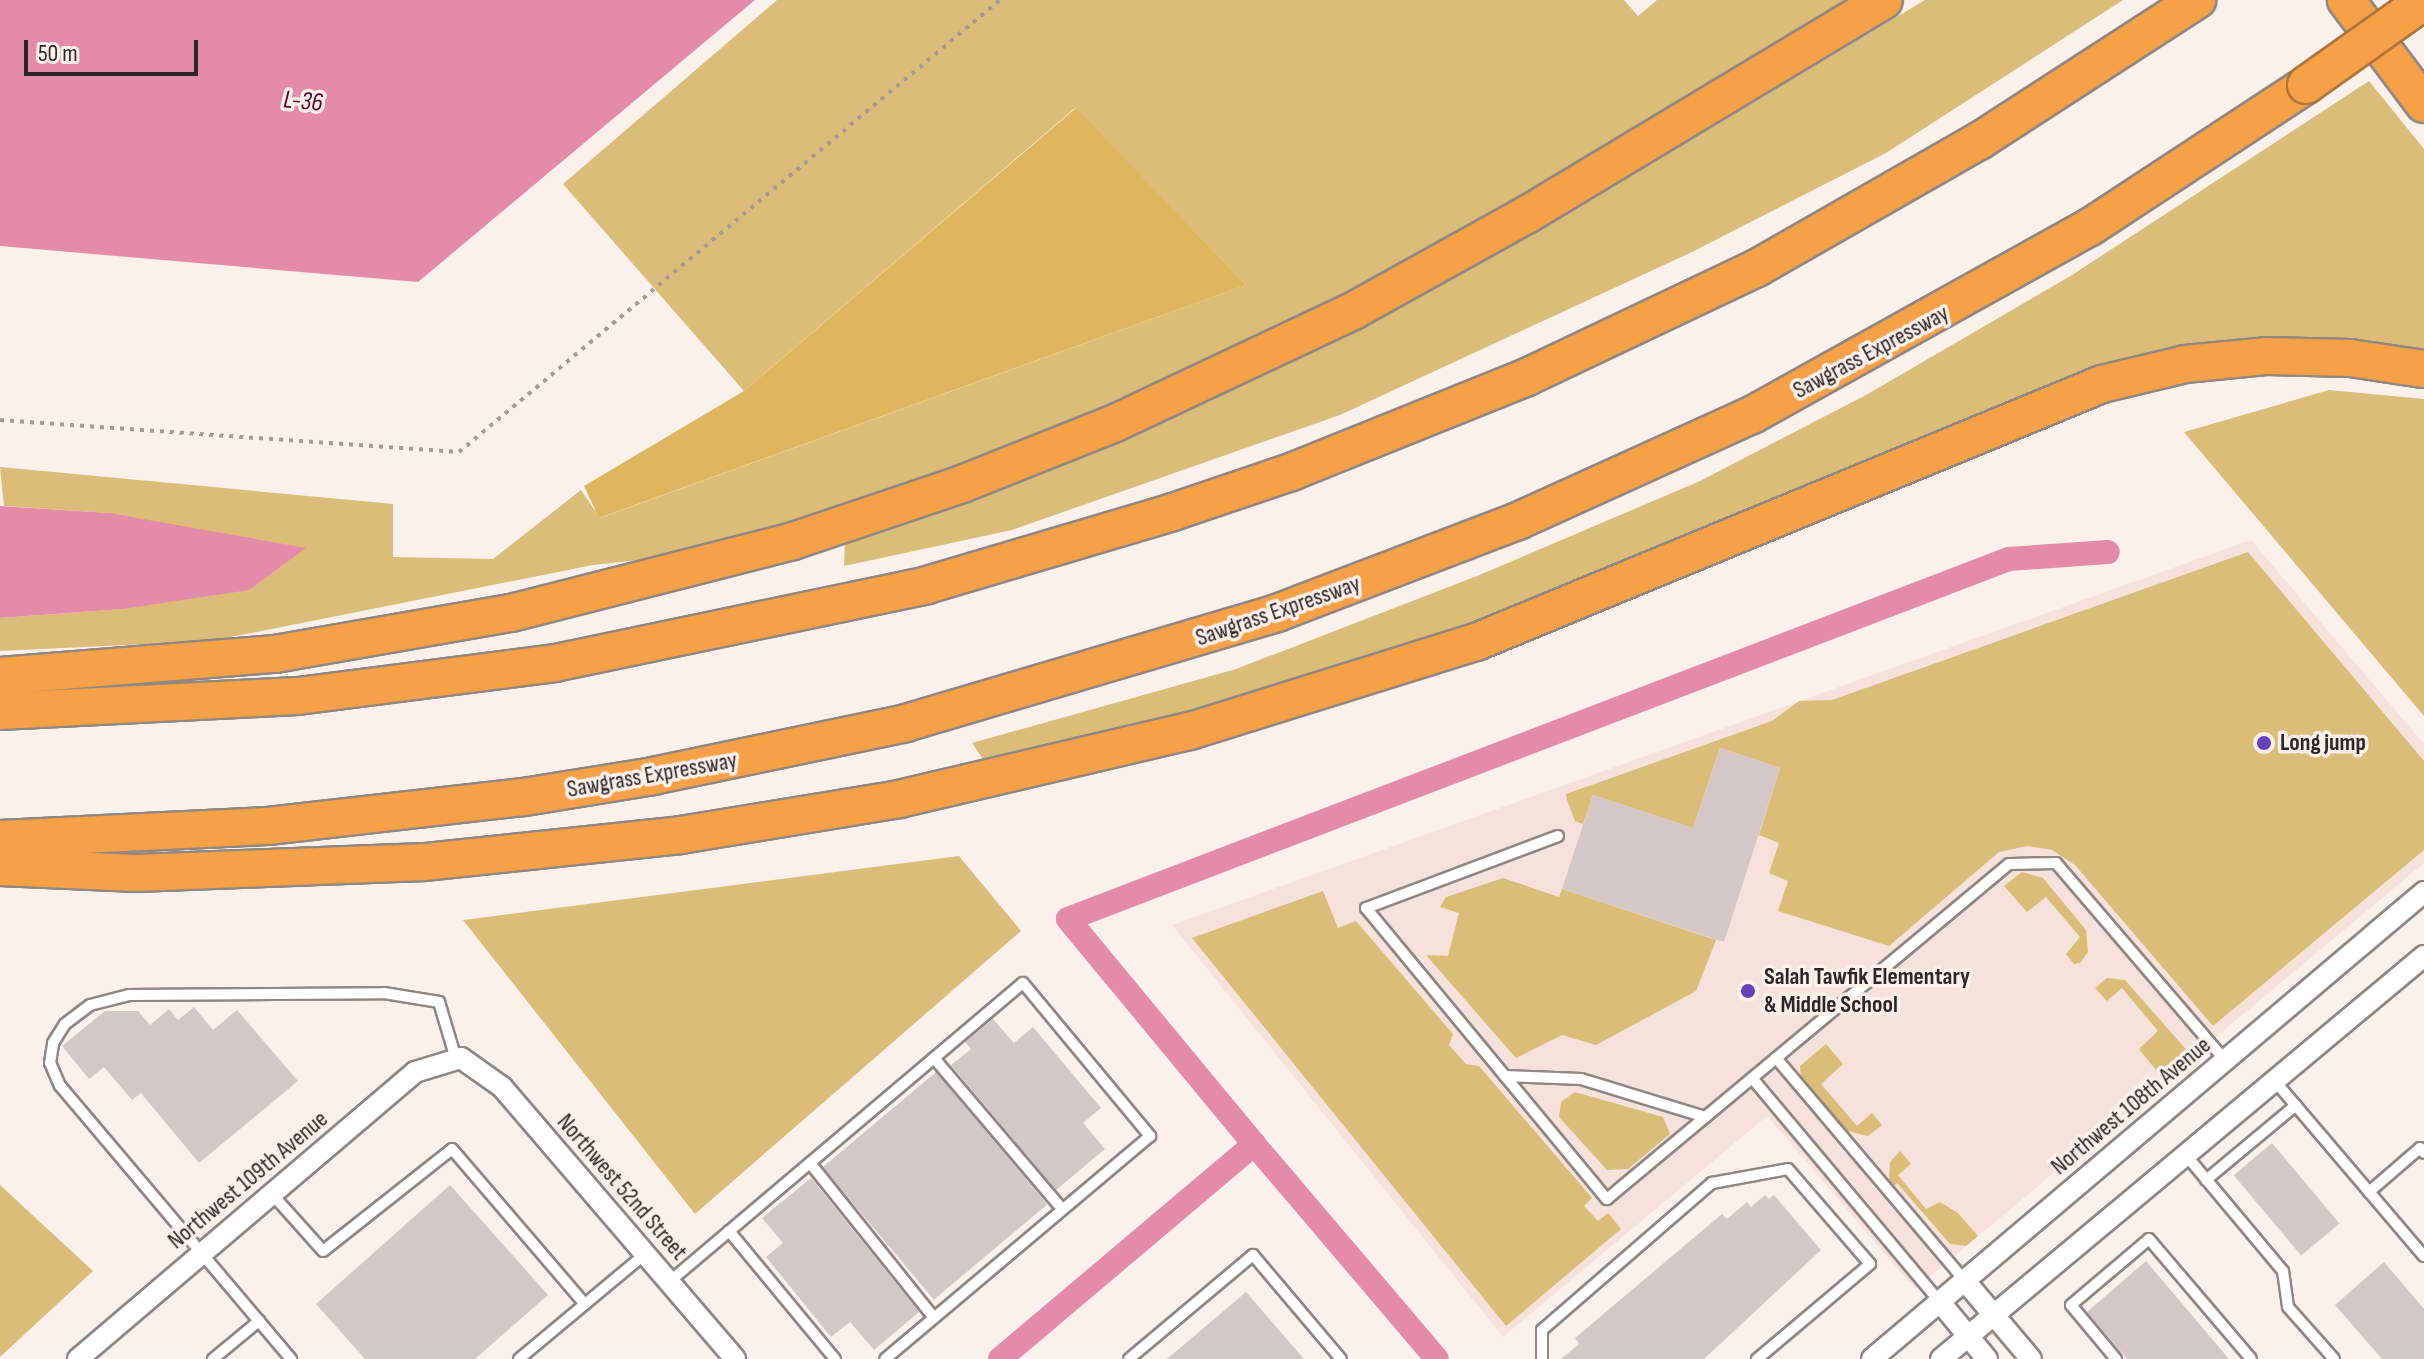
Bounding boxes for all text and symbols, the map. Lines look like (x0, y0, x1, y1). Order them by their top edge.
scale bar (28, 24, 202, 74)
text: 50 m (38, 39, 78, 68)
water label: L-36 (282, 85, 324, 119)
street label: Sawgrass Expressway (1788, 299, 1954, 405)
street label: Sawgrass Expressway (1192, 569, 1364, 653)
place label: Long jump (2280, 729, 2366, 757)
marker: Long jump (2255, 734, 2273, 752)
street label: Sawgrass Expressway (565, 746, 739, 804)
place label: Salah Tawfik Elementary & Middle School (1764, 963, 1970, 1019)
marker: Salah Tawfik Elementary & Middle School (1739, 982, 1757, 1000)
street label: Northwest 108th Avenue (2045, 1031, 2217, 1181)
street label: Northwest 109th Avenue (162, 1105, 334, 1255)
street label: Northwest 52nd Street (551, 1108, 693, 1266)

